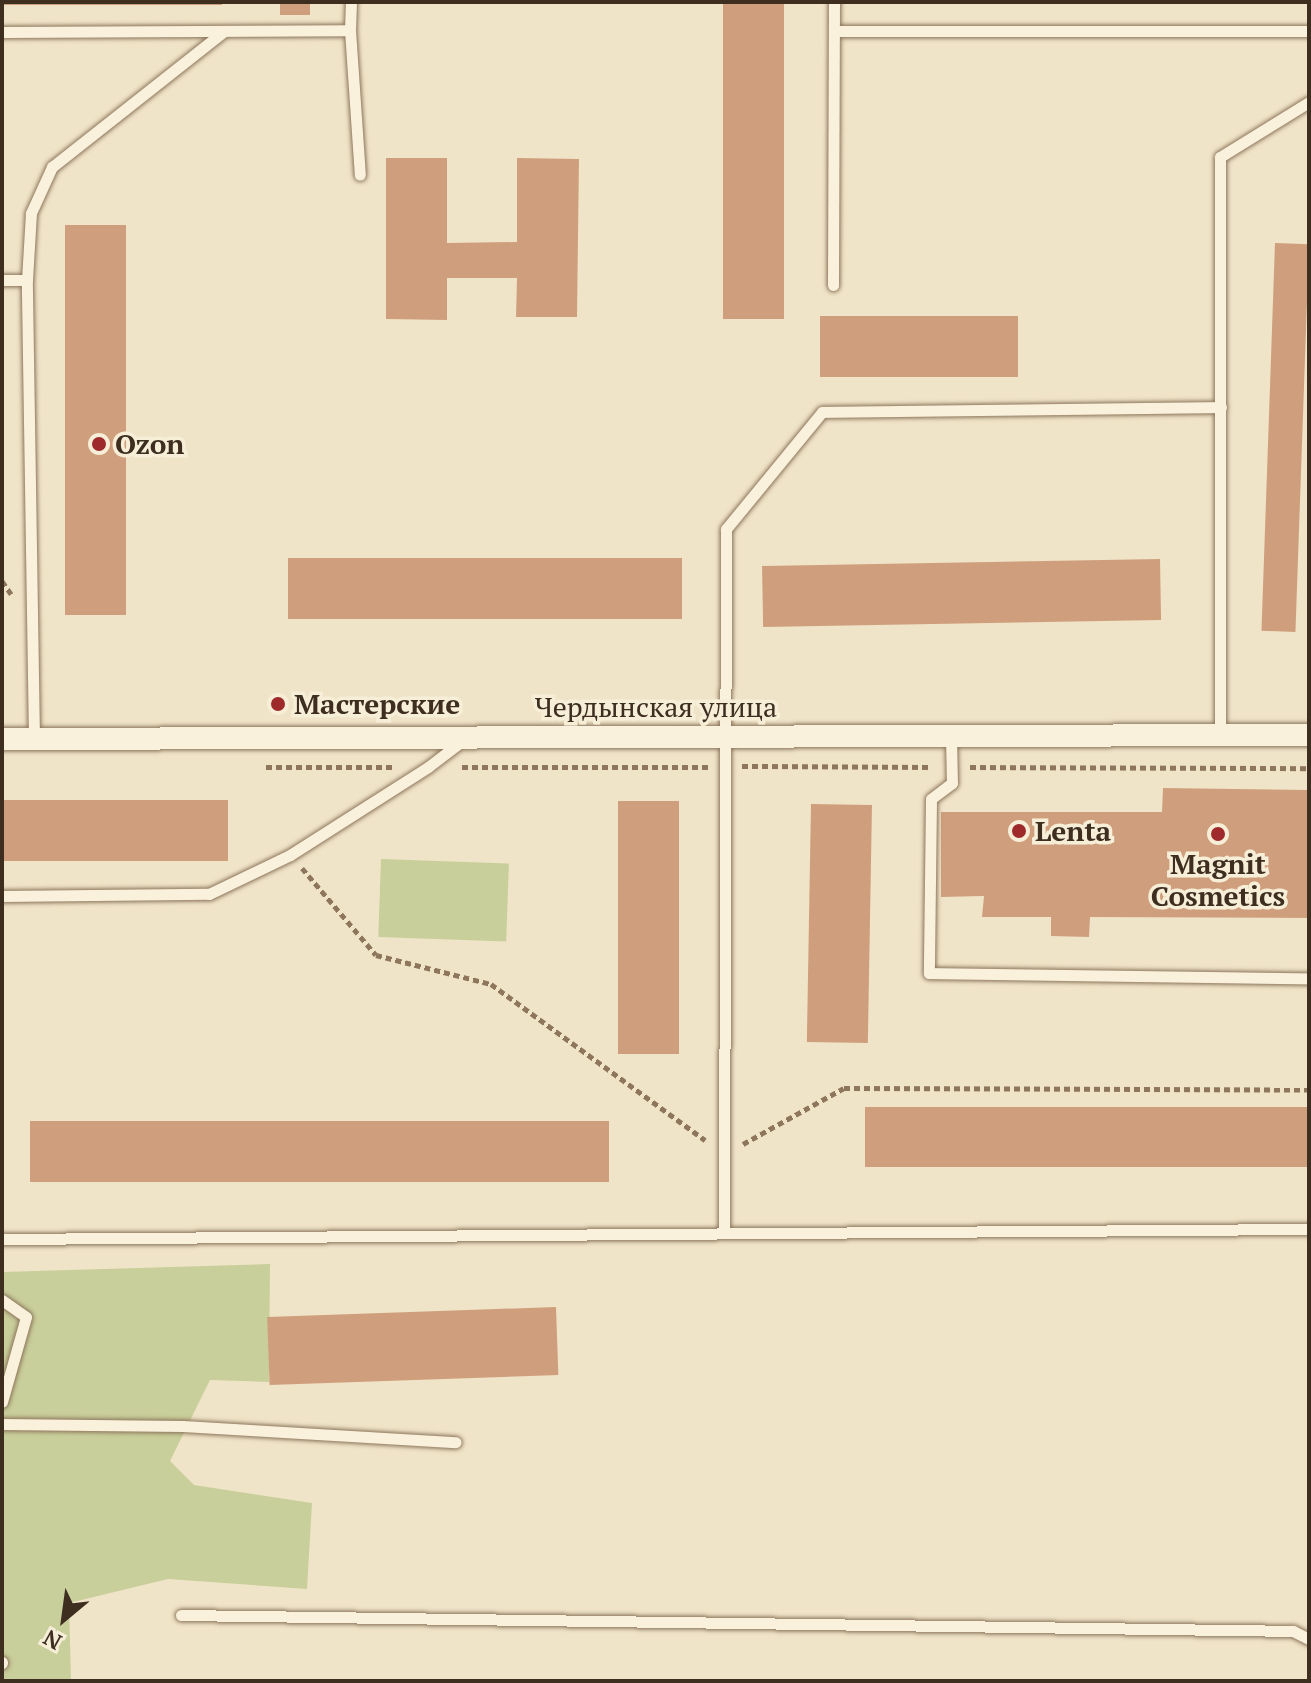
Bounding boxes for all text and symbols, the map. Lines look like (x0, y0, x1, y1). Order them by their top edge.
place label: Ozon (115, 427, 184, 461)
marker: Ozon (90, 435, 108, 453)
place label: Мастерские (294, 687, 460, 721)
street label: Чердынская улица (535, 690, 777, 724)
marker: Мастерские (269, 695, 287, 713)
place label: Lenta (1035, 814, 1111, 848)
marker: Lenta (1010, 822, 1028, 840)
marker: Magnit Cosmetics (1209, 825, 1227, 843)
place label: Magnit Cosmetics (1151, 847, 1285, 913)
north arrow (24, 1579, 104, 1659)
text: N (38, 1624, 66, 1657)

